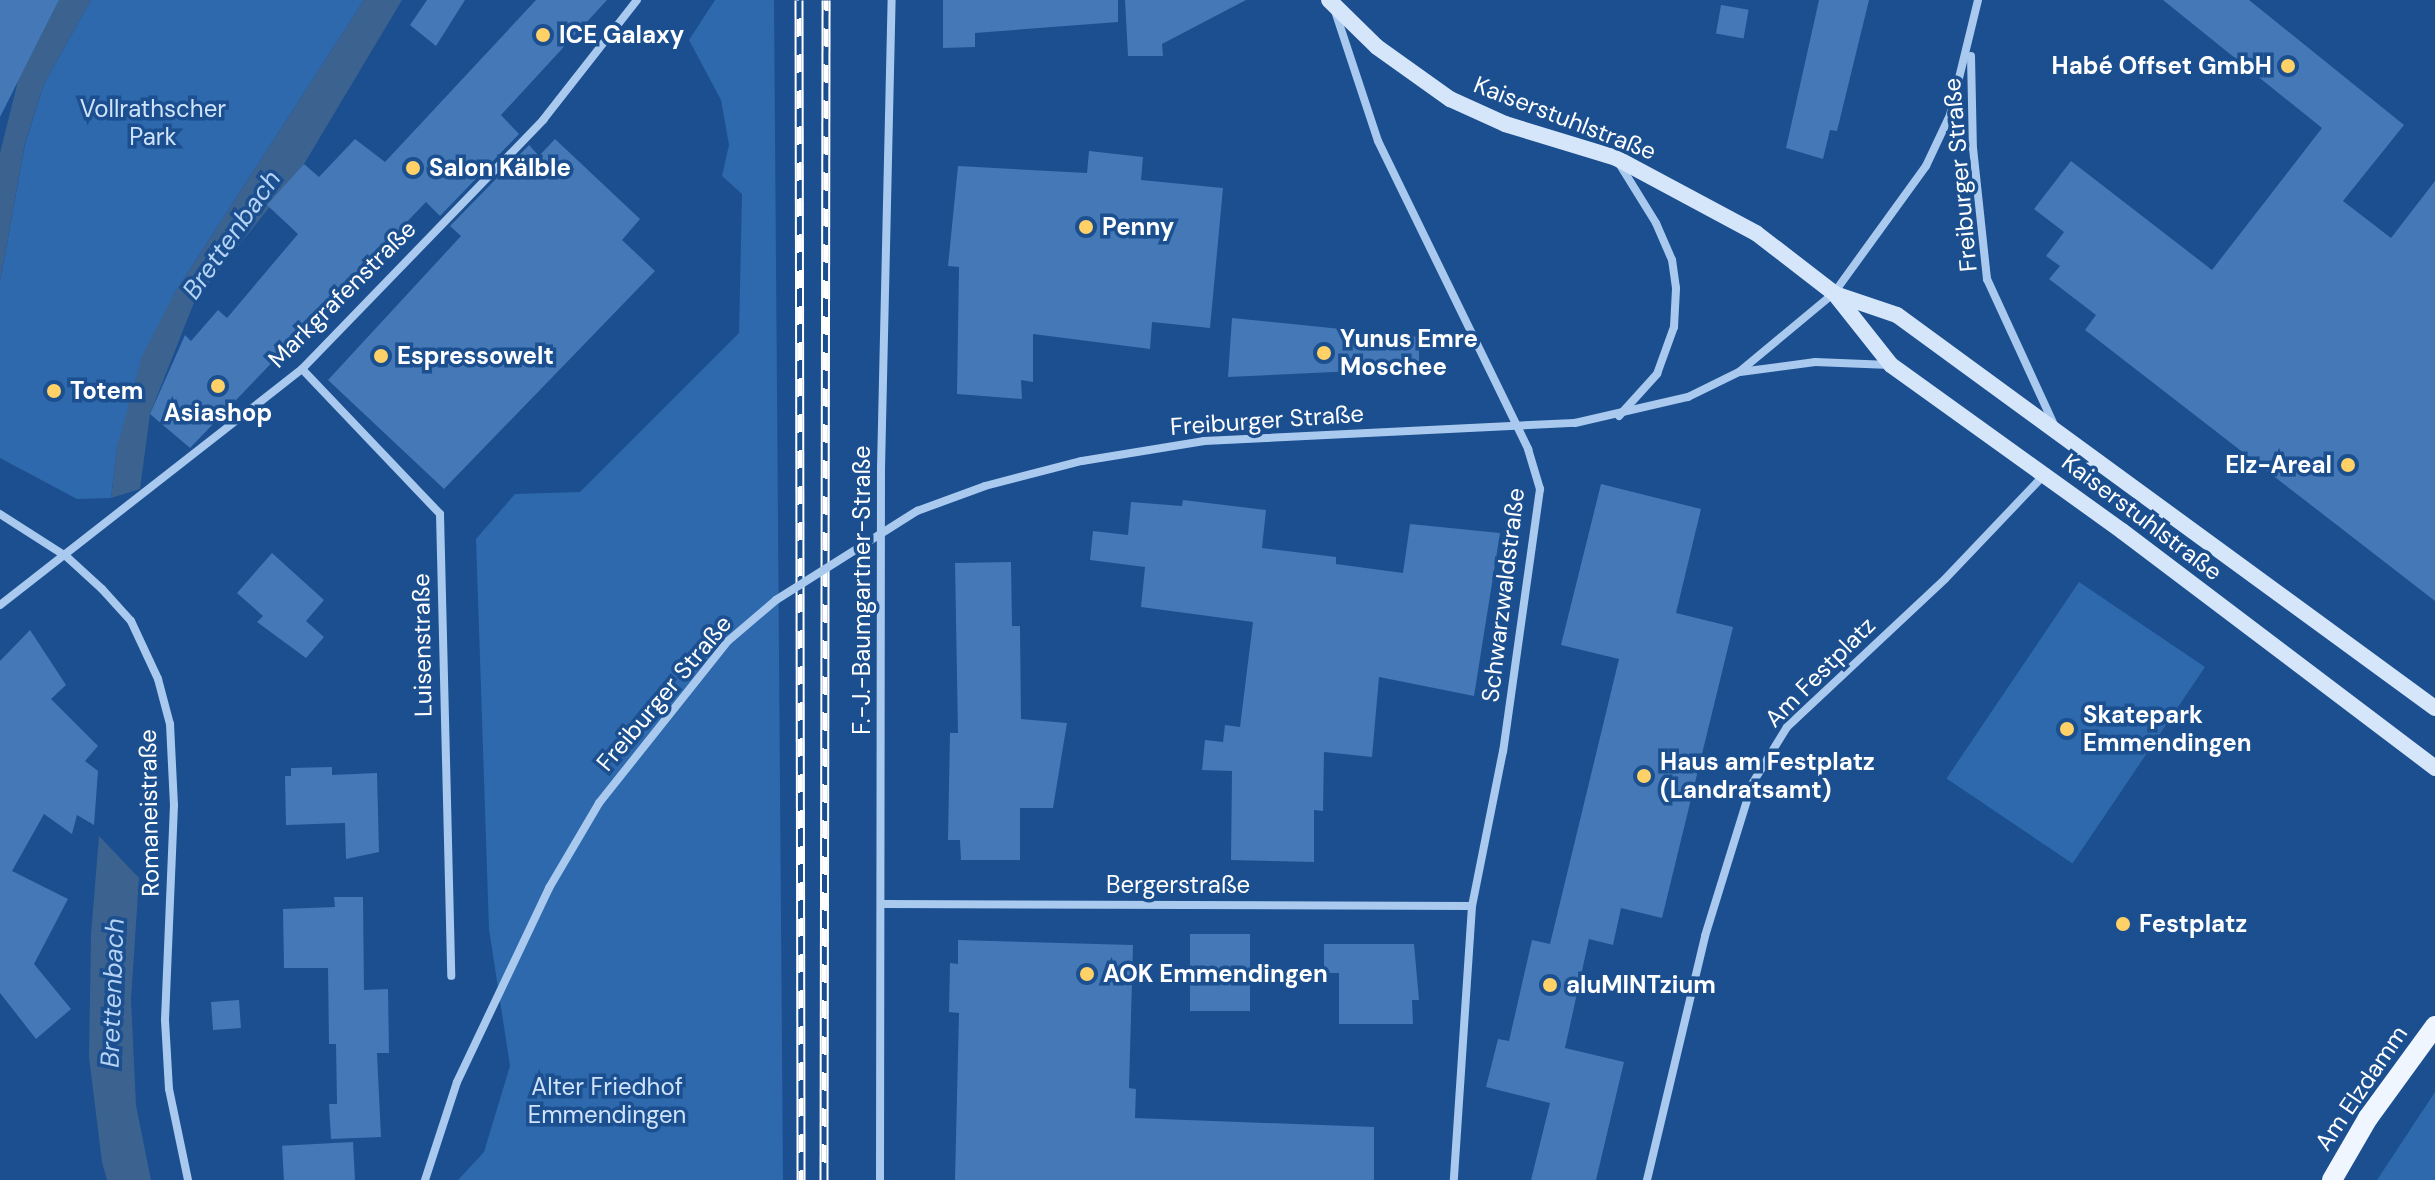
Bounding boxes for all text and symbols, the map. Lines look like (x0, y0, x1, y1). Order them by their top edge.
place label: ICE Galaxy (559, 21, 684, 49)
marker: ICE Galaxy (534, 26, 552, 44)
place label: Habé Offset GmbH (2052, 52, 2272, 80)
marker: Habé Offset GmbH (2279, 57, 2297, 75)
street label: Kaiserstuhlstraße (1470, 70, 1660, 166)
street label: Freiburger Straße (1937, 77, 1983, 273)
park label: Vollrathscher Park (80, 95, 226, 151)
place label: Salon Kälble (429, 154, 571, 182)
marker: Salon Kälble (404, 159, 422, 177)
water label: Brettenbach (176, 165, 288, 305)
place label: Penny (1102, 213, 1174, 241)
street label: Markgrafenstraße (262, 214, 422, 374)
marker: Penny (1077, 218, 1095, 236)
place label: Yunus Emre Moschee (1340, 325, 1478, 381)
place label: Espressowelt (397, 342, 554, 370)
marker: Yunus Emre Moschee (1315, 344, 1333, 362)
marker: Espressowelt (372, 347, 390, 365)
place label: Totem (70, 377, 143, 405)
marker: Asiashop (209, 377, 227, 395)
marker: Totem (45, 382, 63, 400)
place label: Asiashop (164, 399, 272, 427)
street label: Freiburger Straße (1169, 399, 1365, 441)
street label: F.-J.-Baumgartner-Straße (848, 445, 876, 735)
street label: Kaiserstuhlstraße (2056, 448, 2228, 586)
place label: Elz-Areal (2225, 451, 2332, 479)
marker: Elz-Areal (2339, 456, 2357, 474)
street label: Schwarzwaldstraße (1476, 486, 1530, 704)
street label: Luisenstraße (406, 573, 438, 717)
street label: Freiburger Straße (591, 609, 737, 777)
street label: Am Festplatz (1759, 611, 1881, 733)
place label: Skatepark Emmendingen (2083, 701, 2252, 757)
marker: Skatepark Emmendingen (2058, 720, 2076, 738)
street label: Romaneistraße (133, 729, 165, 897)
place label: Haus am Festplatz (Landratsamt) (1660, 748, 1875, 804)
marker: Haus am Festplatz (Landratsamt) (1635, 767, 1653, 785)
street label: Bergerstraße (1106, 871, 1250, 899)
place label: Festplatz (2139, 910, 2247, 938)
marker: Festplatz (2114, 915, 2132, 933)
water label: Brettenbach (95, 918, 131, 1068)
place label: AOK Emmendingen (1103, 960, 1328, 988)
marker: AOK Emmendingen (1078, 965, 1096, 983)
place label: aluMINTzium (1566, 971, 1716, 999)
marker: aluMINTzium (1541, 976, 1559, 994)
street label: Am Elzdamm (2309, 1020, 2413, 1156)
park label: Alter Friedhof Emmendingen (528, 1073, 686, 1129)

